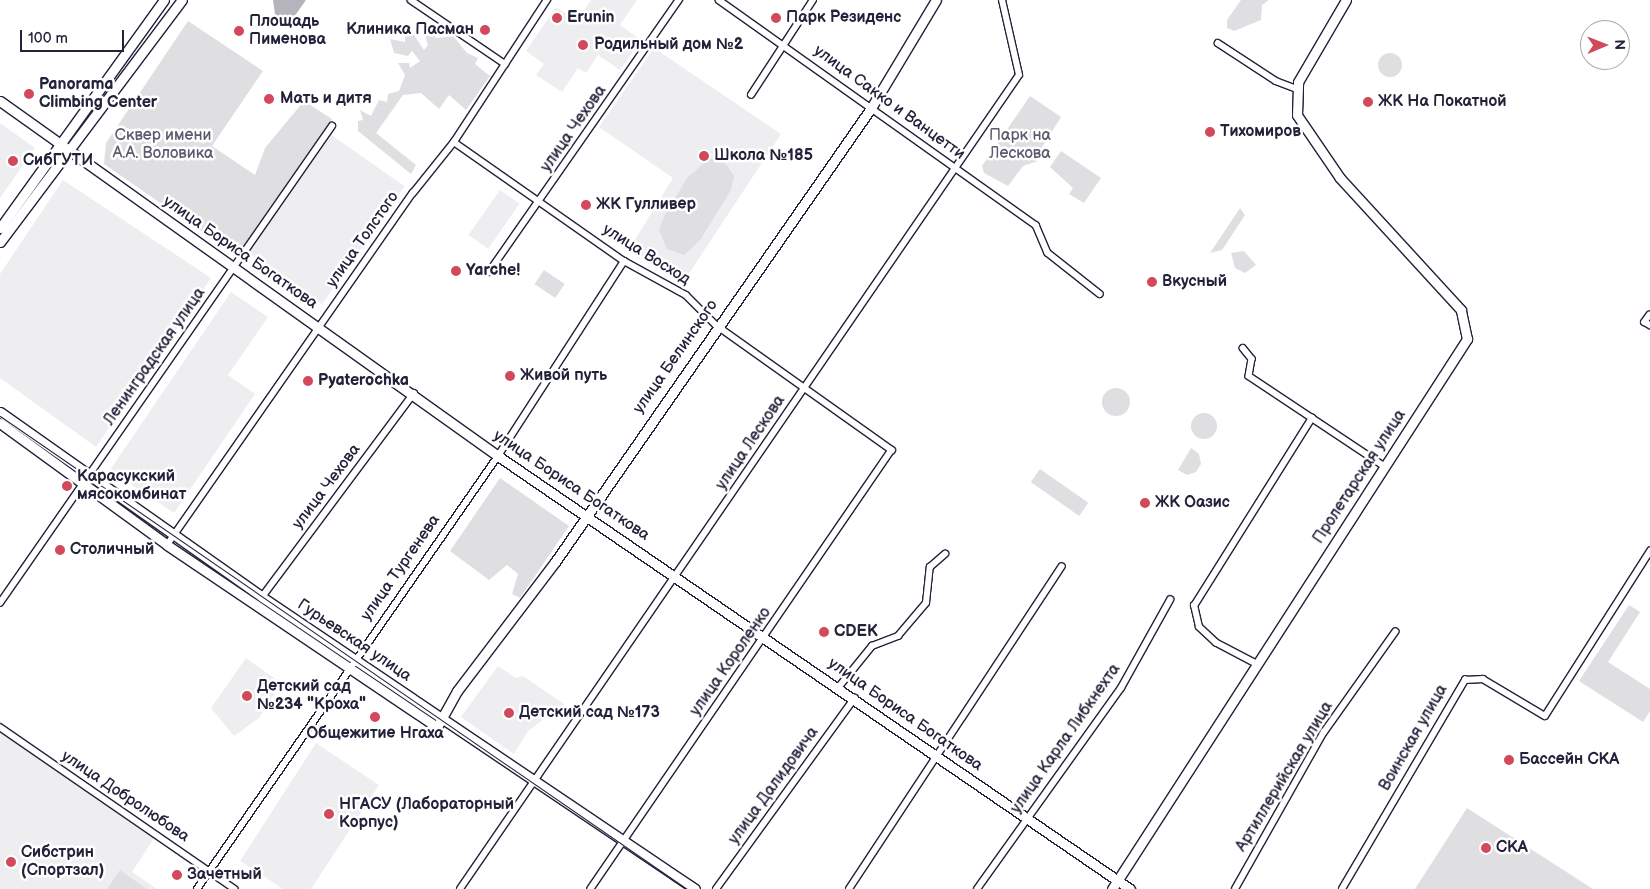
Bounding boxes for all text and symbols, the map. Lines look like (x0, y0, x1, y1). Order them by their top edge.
place label: Erunin (567, 8, 615, 28)
place label: Парк Резиденс (786, 8, 901, 28)
place label: Площадь Пименова (249, 12, 326, 50)
marker: Erunin (551, 12, 563, 24)
marker: Парк Резиденс (770, 12, 782, 24)
scale bar (22, 20, 126, 52)
place label: Клиника Пасман (346, 20, 474, 40)
north arrow (1580, 20, 1630, 70)
marker: Клиника Пасман (478, 23, 492, 37)
marker: Площадь Пименова (233, 25, 245, 37)
text: 100 m (28, 29, 68, 48)
place label: Родильный дом №2 (594, 35, 743, 55)
marker: Родильный дом №2 (576, 38, 590, 52)
text: N (1611, 39, 1628, 50)
street label: улица Сакко и Ванцетти (810, 42, 968, 164)
place label: Panorama Climbing Center (39, 75, 157, 113)
street label: улица Чехова (537, 82, 611, 176)
marker: Panorama Climbing Center (23, 88, 35, 100)
place label: Мать и дитя (280, 89, 372, 109)
marker: Мать и дитя (262, 92, 276, 106)
place label: ЖК На Покатной (1378, 92, 1506, 112)
marker: ЖК На Покатной (1362, 96, 1374, 108)
place label: Тихомиров (1220, 122, 1301, 142)
park label: Cквер имени А.А. Воловика (113, 126, 213, 164)
park label: Парк на Лескова (989, 126, 1051, 164)
marker: Тихомиров (1204, 126, 1216, 138)
place label: Школа №185 (714, 146, 813, 166)
marker: Школа №185 (698, 150, 710, 162)
place label: СибГУТИ (23, 151, 93, 171)
marker: СибГУТИ (7, 155, 19, 167)
street label: улица Толстого (323, 188, 403, 292)
street label: улица Бориса Богаткова (159, 192, 321, 314)
place label: ЖК Гулливер (596, 195, 696, 215)
marker: ЖК Гулливер (580, 199, 592, 211)
street label: улица Восход (599, 220, 693, 290)
place label: Yarche! (466, 261, 520, 281)
marker: Yarche! (450, 265, 462, 277)
place label: Вкусный (1162, 272, 1227, 292)
marker: Вкусный (1146, 276, 1158, 288)
street label: Ленинградская улица (100, 284, 210, 430)
street label: улица Белинского (630, 296, 722, 418)
place label: Живой путь (520, 366, 607, 386)
marker: Живой путь (504, 370, 516, 382)
place label: Pyaterochka (318, 371, 409, 391)
marker: Pyaterochka (302, 375, 314, 387)
street label: улица Лескова (712, 392, 790, 494)
street label: Пролетарская улица (1310, 406, 1410, 548)
street label: улица Бориса Богаткова (489, 427, 653, 545)
street label: улица Чехова (289, 441, 365, 533)
place label: Карасукский мясокомбинат (77, 467, 186, 505)
marker: Карасукский мясокомбинат (61, 480, 73, 492)
place label: ЖК Оазис (1155, 493, 1230, 513)
marker: ЖК Оазис (1139, 497, 1151, 509)
street label: улица Тургенева (357, 511, 445, 625)
place label: Столичный (70, 540, 154, 560)
marker: Столичный (54, 544, 66, 556)
street label: Гурьевская улица (293, 596, 415, 686)
street label: улица Короленко (686, 604, 776, 720)
place label: CDEK (834, 622, 878, 642)
marker: CDEK (818, 626, 830, 638)
street label: улица Бориса Богаткова (824, 654, 986, 776)
street label: улица Карла Либкнехта (1007, 660, 1125, 818)
place label: Детский сад №234 "Кроха" (257, 677, 366, 715)
street label: Воинская улица (1376, 681, 1452, 795)
marker: Детский сад №234 "Кроха" (241, 690, 253, 702)
street label: Артиллерийская улица (1232, 698, 1338, 856)
place label: Детский сад №173 (519, 703, 660, 723)
marker: Детский сад №173 (503, 707, 515, 719)
marker: Общежитие Нгаха (369, 711, 381, 723)
place label: Общежитие Нгаха (306, 724, 444, 744)
street label: улица Далидовича (725, 724, 823, 848)
street label: улица Добролюбова (57, 747, 193, 847)
place label: Бассейн СКА (1519, 750, 1619, 770)
marker: Бассейн СКА (1503, 754, 1515, 766)
place label: НГАСУ (Лабораторный Корпус) (339, 795, 514, 833)
marker: НГАСУ (Лабораторный Корпус) (323, 808, 335, 820)
place label: СКА (1496, 838, 1528, 858)
marker: СКА (1480, 842, 1492, 854)
place label: Сибстрин (Спортзал) (21, 843, 104, 881)
marker: Сибстрин (Спортзал) (5, 856, 17, 868)
place label: Зачетный (187, 865, 262, 885)
marker: Зачетный (171, 869, 183, 881)

